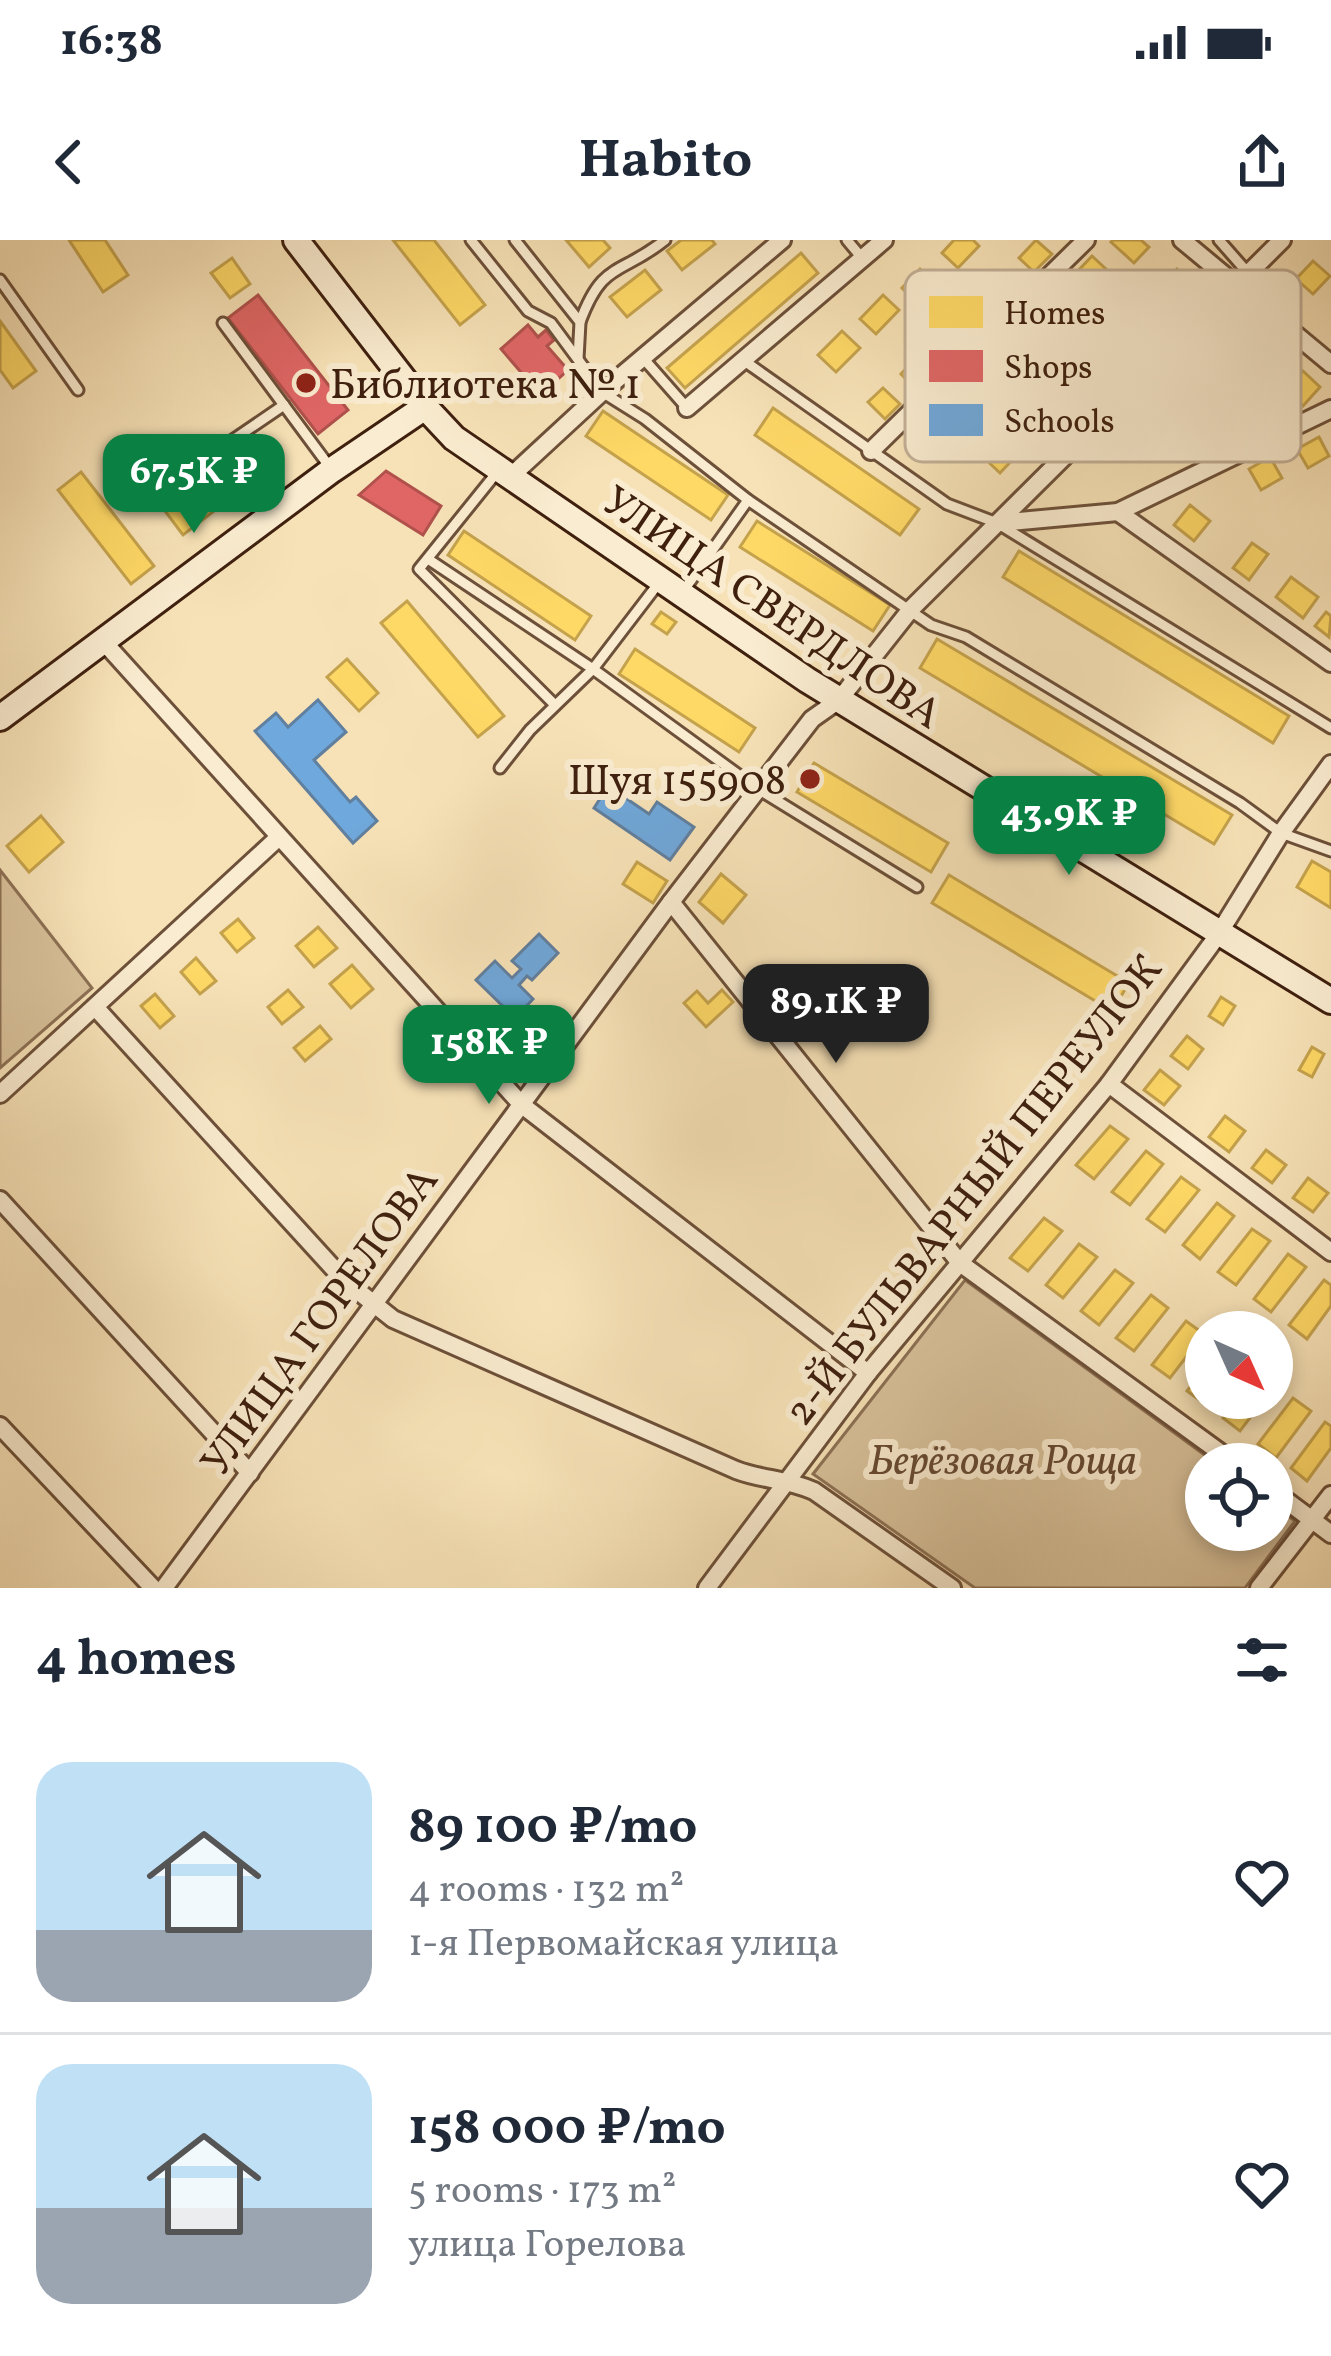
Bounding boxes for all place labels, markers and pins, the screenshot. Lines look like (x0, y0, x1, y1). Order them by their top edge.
place label: Библиотека № 1 (330, 358, 641, 417)
marker: Библиотека № 1 (293, 370, 319, 396)
pin: 67.5K ₽ (83, 434, 305, 536)
place label: Шуя 155908 (568, 754, 786, 813)
marker: Шуя 155908 (797, 766, 823, 792)
pin: 43.9K ₽ (958, 776, 1180, 878)
pin: 89.1K ₽ (725, 964, 947, 1066)
pin: 158K ₽ (391, 1005, 587, 1107)

